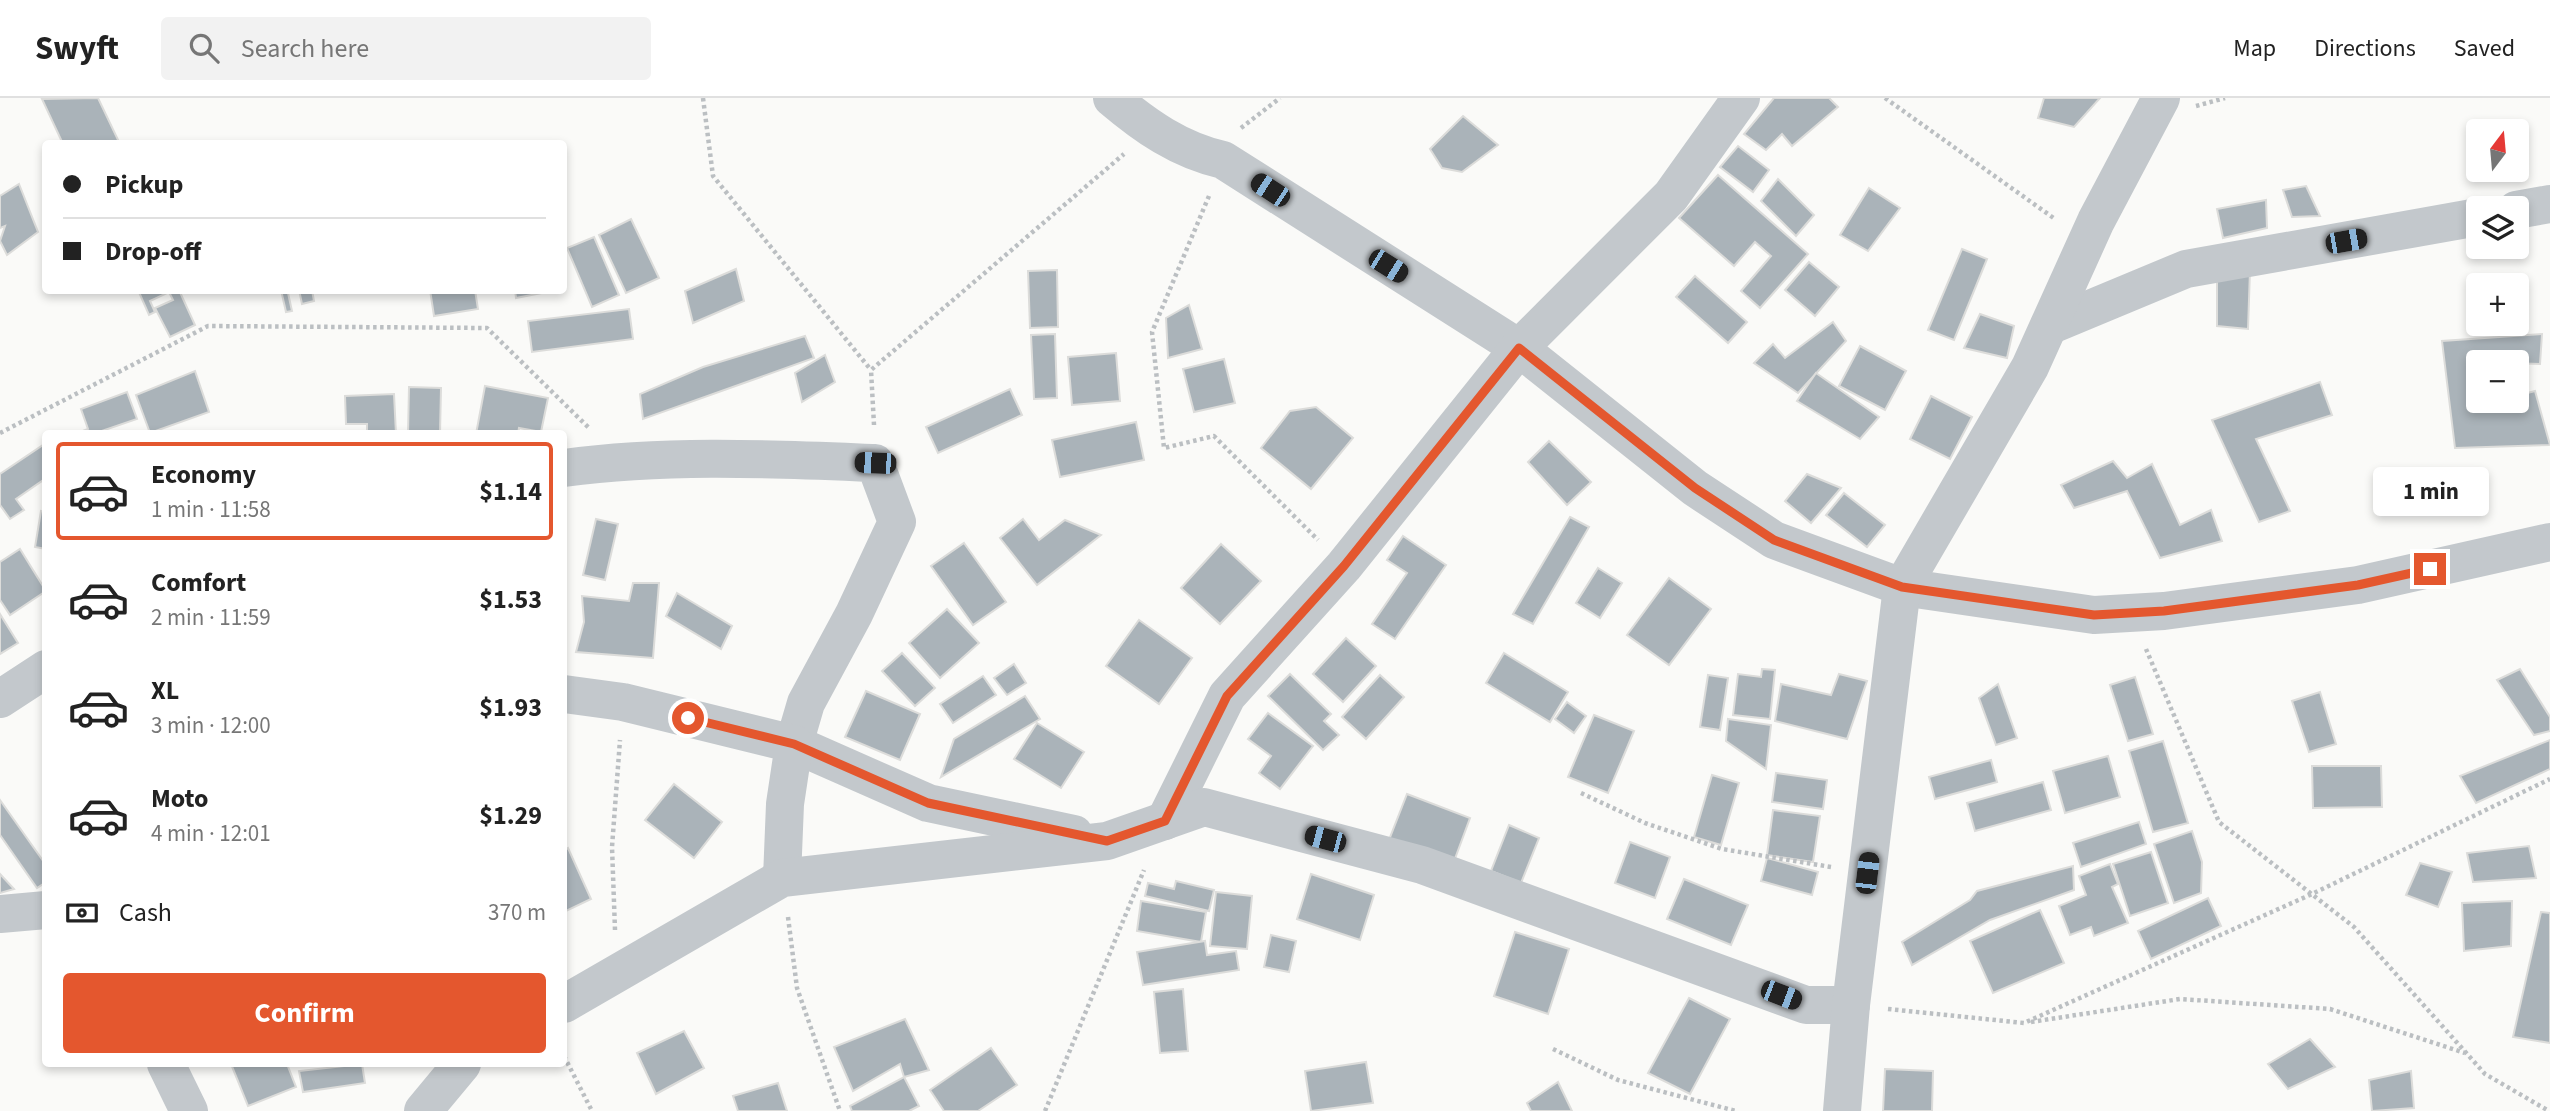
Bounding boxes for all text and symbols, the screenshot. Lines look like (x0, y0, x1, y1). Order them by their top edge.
search box (161, 17, 651, 80)
text: Swyft (35, 25, 119, 72)
icon: search (185, 29, 223, 67)
text: Search here (241, 30, 369, 67)
text: Map (2233, 31, 2276, 66)
text: Directions (2314, 31, 2416, 66)
text: Saved (2454, 31, 2515, 66)
north arrow (2466, 119, 2529, 182)
map controls (2466, 119, 2529, 413)
text: Pickup (105, 166, 183, 203)
car (1247, 170, 1294, 210)
button: layers (2466, 196, 2529, 259)
car (2324, 227, 2369, 255)
text: Drop-off (105, 233, 201, 270)
car (1365, 246, 1412, 286)
button: + (2466, 273, 2529, 336)
button: − (2466, 350, 2529, 413)
car (854, 452, 897, 474)
text: Economy (151, 456, 256, 493)
icon: car (67, 460, 130, 523)
callout: 1 min (2372, 468, 2488, 517)
text: $1.14 (479, 473, 542, 510)
text: 1 min (2403, 475, 2459, 508)
text: 1 min · 11:58 (151, 493, 271, 526)
route end (2414, 553, 2446, 585)
text: Comfort (151, 564, 246, 601)
icon: car (67, 568, 130, 631)
text: $1.53 (479, 581, 542, 618)
text: 2 min · 11:59 (151, 601, 271, 634)
text: XL (151, 672, 179, 709)
icon: car (67, 676, 130, 739)
text: $1.93 (479, 689, 542, 726)
route start (672, 702, 704, 734)
text: 3 min · 12:00 (151, 709, 271, 742)
text: Moto (151, 780, 208, 817)
icon: car (67, 784, 130, 847)
text: $1.29 (479, 797, 542, 834)
text: 4 min · 12:01 (151, 817, 271, 850)
car (1302, 823, 1349, 855)
car (1855, 851, 1880, 895)
icon: cash (63, 894, 101, 932)
text: Cash (119, 894, 172, 931)
text: 370 m (488, 896, 546, 929)
button: Confirm (63, 973, 546, 1053)
car (1758, 978, 1805, 1012)

